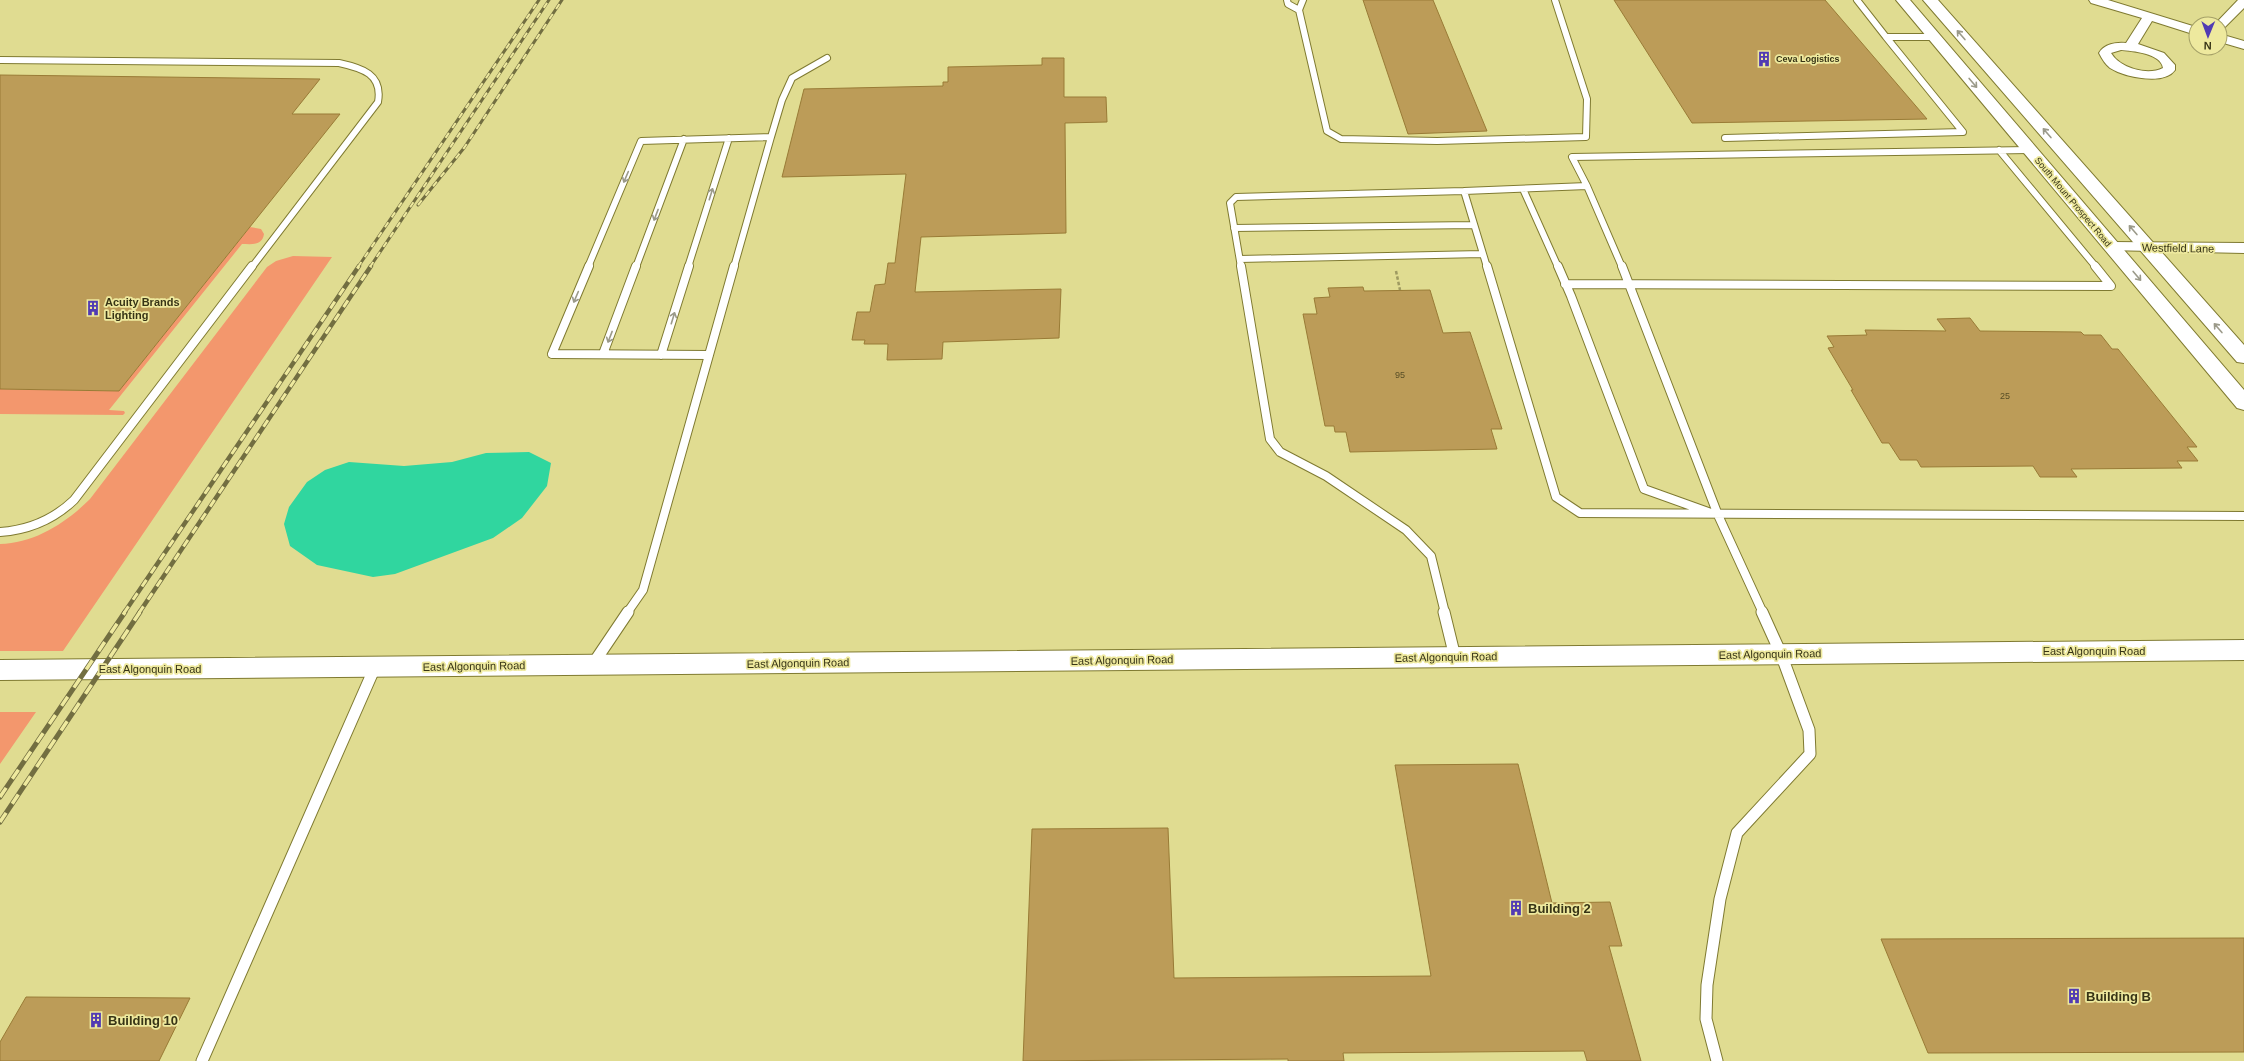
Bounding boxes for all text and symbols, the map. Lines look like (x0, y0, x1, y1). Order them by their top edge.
north arrow (2188, 16, 2228, 56)
one-way arrow (1956, 30, 1965, 40)
text: N (2204, 40, 2212, 52)
building icon: Ceva Logistics (1755, 50, 1773, 68)
place label: Ceva Logistics (1776, 54, 1840, 64)
one-way arrow (1969, 78, 1978, 89)
one-way arrow (2042, 128, 2051, 138)
street label: South Mount Prospect Road (2033, 155, 2113, 249)
one-way arrow (622, 170, 629, 182)
one-way arrow (708, 188, 716, 200)
one-way arrow (651, 209, 659, 221)
one-way arrow (2128, 225, 2137, 236)
street label: Westfield Lane (2142, 241, 2214, 255)
one-way arrow (2132, 271, 2141, 282)
one-way arrow (572, 290, 579, 302)
place label: Acuity Brands Lighting (105, 296, 180, 321)
building icon: Acuity Brands Lighting (84, 299, 102, 317)
one-way arrow (670, 311, 677, 324)
one-way arrow (2214, 323, 2223, 333)
one-way arrow (605, 330, 613, 342)
house number: 95 (1395, 370, 1405, 380)
house number: 25 (2000, 391, 2010, 401)
street label: East Algonquin Road (2043, 645, 2145, 657)
street label: East Algonquin Road (1719, 647, 1821, 661)
street label: East Algonquin Road (1395, 650, 1497, 664)
street label: East Algonquin Road (1071, 653, 1173, 667)
street label: East Algonquin Road (747, 656, 849, 670)
street label: East Algonquin Road (423, 659, 525, 673)
street label: East Algonquin Road (99, 663, 201, 675)
building icon: Building 2 (1507, 899, 1525, 917)
place label: Building 2 (1528, 901, 1591, 916)
building icon: Building B (2065, 987, 2083, 1005)
place label: Building B (2086, 989, 2151, 1004)
building icon: Building 10 (87, 1011, 105, 1029)
place label: Building 10 (108, 1013, 178, 1028)

